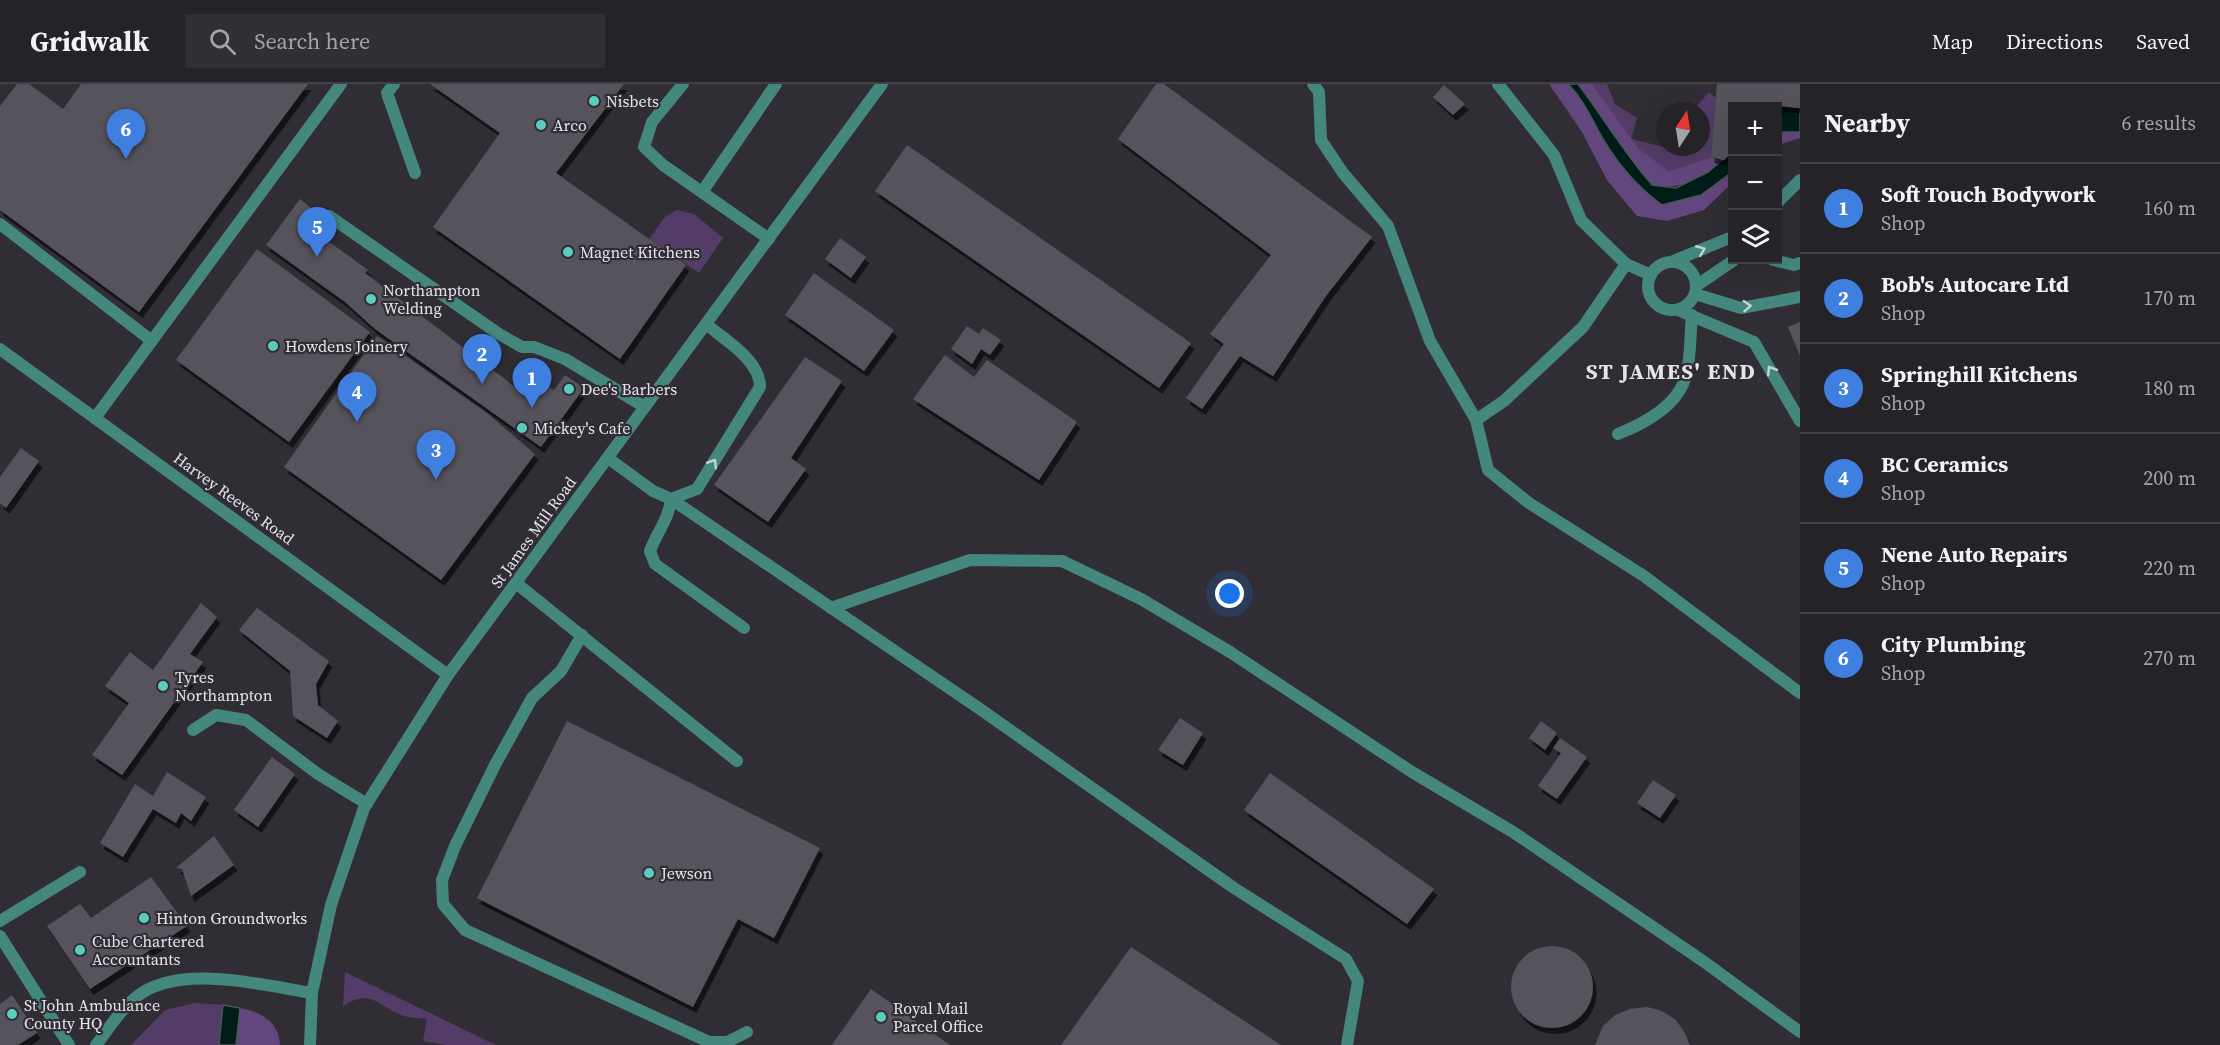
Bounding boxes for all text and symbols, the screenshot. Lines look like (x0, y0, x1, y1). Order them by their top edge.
search box (185, 14, 605, 68)
text: Gridwalk (30, 22, 149, 60)
icon: search (206, 25, 239, 58)
text: Search here (254, 26, 370, 56)
text: Map (1932, 27, 1973, 56)
text: Directions (2006, 27, 2103, 56)
text: Saved (2136, 27, 2190, 56)
place label: Nisbets (606, 90, 659, 112)
marker: Nisbets (587, 94, 601, 108)
north arrow (1656, 102, 1710, 156)
map controls (1728, 102, 1782, 264)
button: + (1728, 102, 1782, 156)
text: Nearby (1824, 105, 1910, 141)
text: 6 results (2121, 109, 2196, 137)
pin: 6 (106, 110, 146, 159)
place label: Arco (553, 114, 587, 136)
marker: Arco (534, 118, 548, 132)
button: − (1728, 156, 1782, 210)
text: Soft Touch Bodywork (1881, 179, 2096, 209)
text: 1 (1838, 194, 1849, 222)
text: 160 m (2143, 194, 2196, 222)
pin: 5 (298, 208, 336, 257)
text: Shop (1881, 209, 1926, 237)
button: layers (1728, 210, 1782, 264)
place label: Magnet Kitchens (580, 241, 700, 263)
marker: Magnet Kitchens (561, 245, 575, 259)
one-way arrow (1695, 245, 1706, 257)
text: Bob's Autocare Ltd (1881, 269, 2069, 299)
place label: Northampton Welding (383, 279, 481, 319)
text: 2 (1838, 284, 1849, 312)
text: 170 m (2143, 284, 2196, 312)
marker: Northampton Welding (364, 292, 378, 306)
text: Shop (1881, 299, 1926, 327)
one-way arrow (1742, 300, 1752, 313)
pin: 2 (462, 334, 502, 384)
place label: Howdens Joinery (285, 335, 409, 357)
marker: Howdens Joinery (266, 339, 280, 353)
district label: ST JAMES' END (1586, 356, 1756, 386)
pin: 1 (512, 358, 552, 408)
text: Springhill Kitchens (1881, 359, 2078, 389)
one-way arrow (1767, 366, 1779, 376)
pin: 4 (338, 372, 376, 422)
text: 3 (1838, 374, 1849, 402)
text: 180 m (2143, 374, 2196, 402)
place label: Dee's Barbers (581, 378, 677, 400)
marker: Dee's Barbers (562, 382, 576, 396)
text: Shop (1881, 389, 1926, 417)
place label: Mickey's Cafe (534, 417, 630, 439)
marker: Mickey's Cafe (515, 421, 529, 435)
pin: 3 (416, 430, 456, 480)
street label: Harvey Reeves Road (169, 447, 299, 549)
text: BC Ceramics (1881, 449, 2008, 479)
one-way arrow (705, 459, 717, 469)
text: 4 (1838, 464, 1849, 492)
text: 200 m (2143, 464, 2196, 492)
street label: St James Mill Road (485, 472, 581, 592)
text: Shop (1881, 479, 1926, 507)
text: Nene Auto Repairs (1881, 539, 2068, 569)
text: 5 (1838, 554, 1849, 582)
text: 220 m (2143, 554, 2196, 582)
text: Shop (1881, 569, 1926, 597)
your location (1215, 579, 1244, 608)
text: City Plumbing (1881, 629, 2025, 659)
text: 6 (1838, 644, 1849, 672)
text: 270 m (2143, 644, 2196, 672)
text: Shop (1881, 659, 1926, 687)
place label: Tyres Northampton (175, 666, 273, 706)
marker: Tyres Northampton (156, 679, 170, 693)
place label: Jewson (660, 862, 712, 884)
marker: Jewson (642, 866, 656, 880)
place label: Hinton Groundworks (156, 907, 307, 929)
marker: Hinton Groundworks (137, 911, 151, 925)
place label: Cube Chartered Accountants (92, 930, 204, 970)
marker: Cube Chartered Accountants (73, 943, 87, 957)
place label: St John Ambulance County HQ (24, 994, 160, 1034)
place label: Royal Mail Parcel Office (893, 997, 983, 1037)
marker: St John Ambulance County HQ (5, 1007, 19, 1021)
marker: Royal Mail Parcel Office (874, 1010, 888, 1024)

